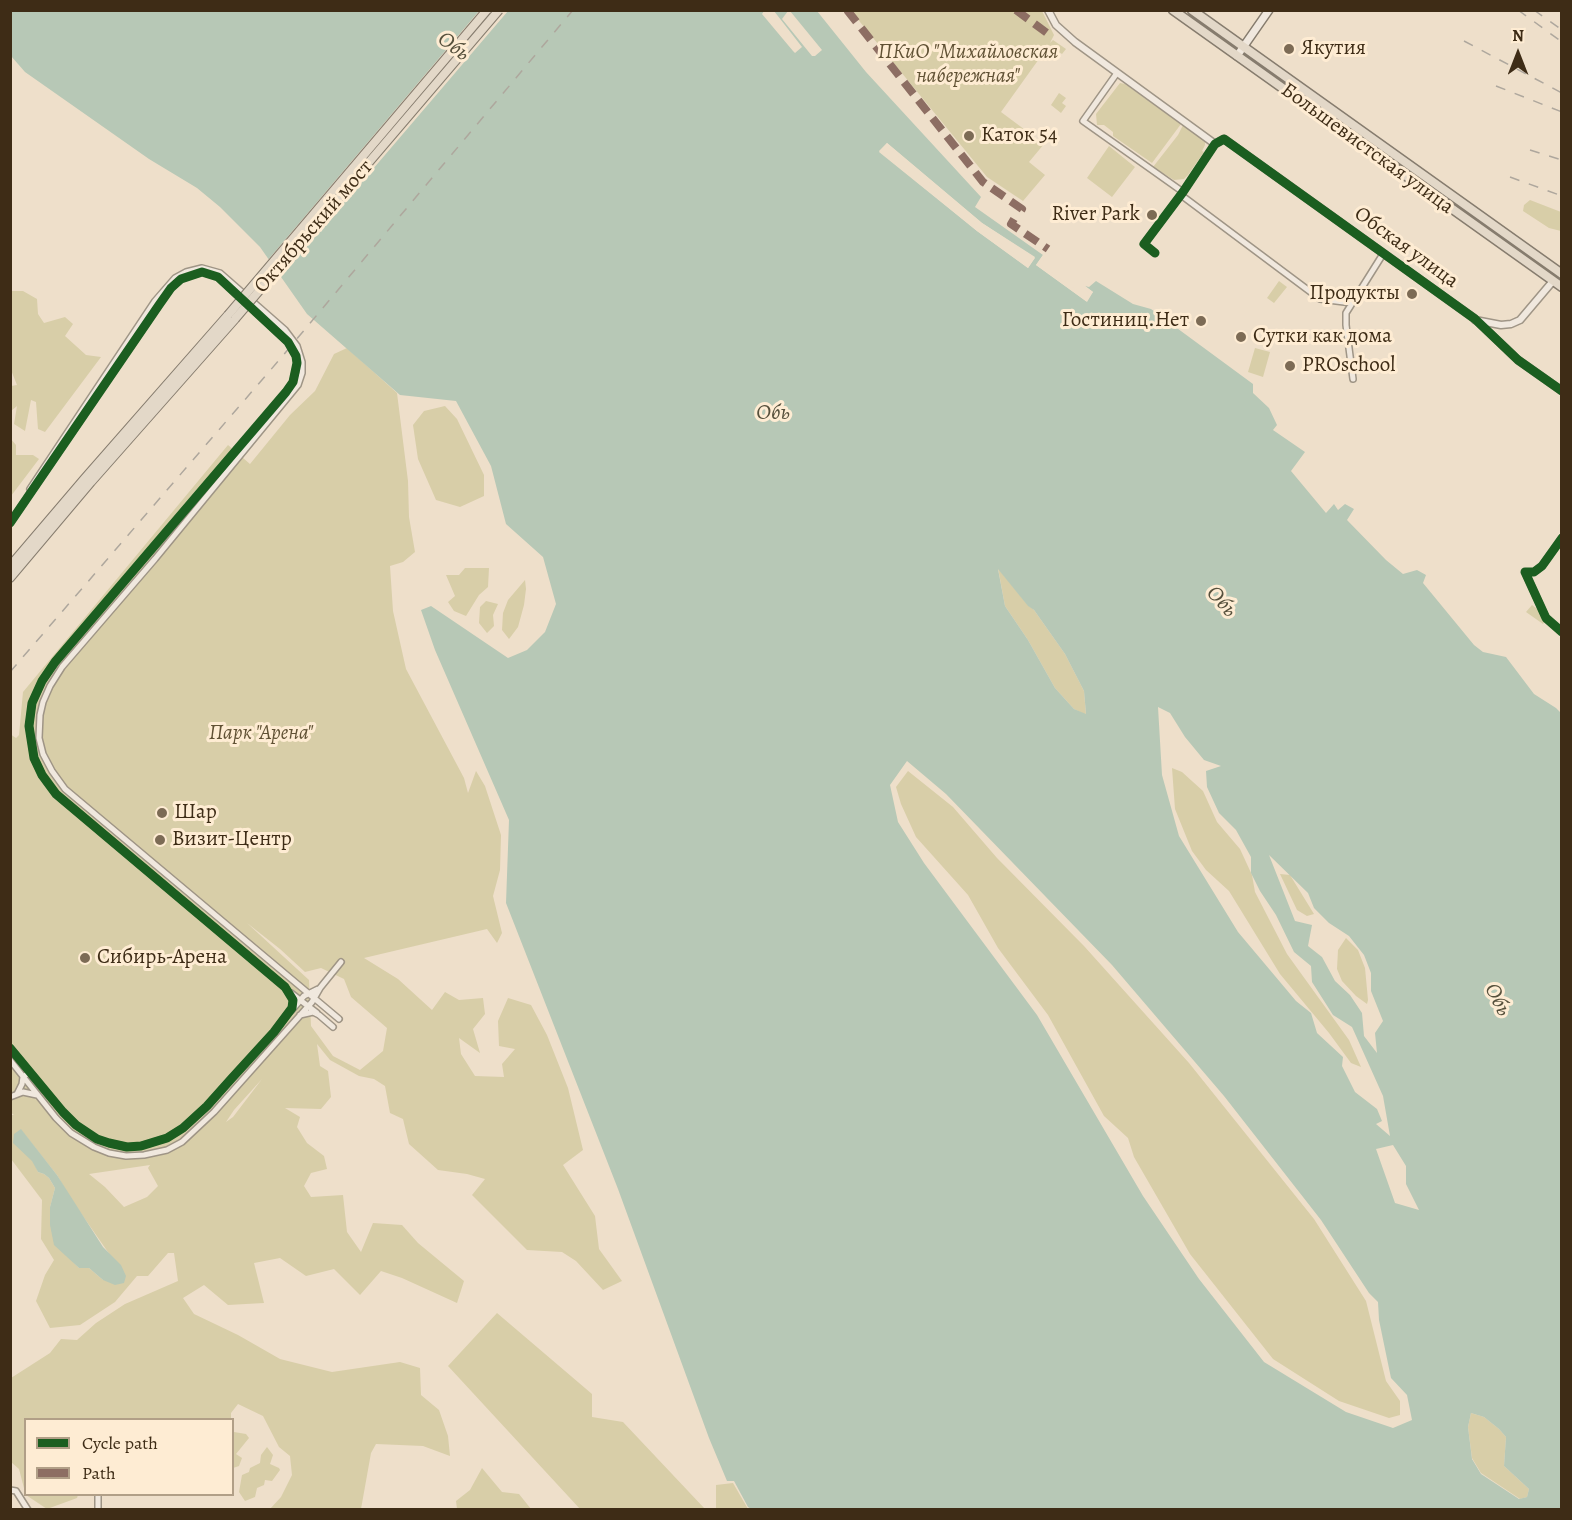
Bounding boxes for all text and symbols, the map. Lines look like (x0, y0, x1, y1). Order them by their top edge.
north arrow (1488, 24, 1548, 84)
text: N (1512, 25, 1524, 47)
water label: Обь (432, 26, 474, 68)
place label: Якутия (1301, 36, 1366, 62)
park label: ПКиО "Михайловская набережная" (878, 40, 1058, 90)
marker: Якутия (1282, 42, 1296, 56)
street label: Большевистская улица (1276, 78, 1458, 220)
place label: Каток 54 (981, 123, 1057, 149)
marker: Каток 54 (962, 129, 976, 143)
street label: Октябрьский мост (249, 155, 379, 299)
place label: River Park (1051, 202, 1140, 228)
street label: Обская улица (1349, 202, 1463, 294)
marker: River Park (1145, 208, 1159, 222)
place label: Продукты (1309, 281, 1400, 307)
marker: Продукты (1405, 287, 1419, 301)
place label: Гостиниц.Нет (1062, 308, 1189, 334)
marker: Гостиниц.Нет (1194, 314, 1208, 328)
place label: Сутки как дома (1253, 324, 1392, 350)
marker: Сутки как дома (1234, 330, 1248, 344)
place label: PROschool (1302, 353, 1395, 379)
marker: PROschool (1283, 359, 1297, 373)
water label: Обь (756, 401, 790, 427)
water label: Обь (1200, 581, 1242, 623)
park label: Парк "Арена" (209, 721, 313, 747)
place label: Шар (174, 800, 217, 826)
marker: Шар (155, 806, 169, 820)
place label: Визит-Центр (172, 827, 292, 853)
marker: Визит-Центр (153, 833, 167, 847)
place label: Сибирь-Арена (97, 945, 227, 971)
marker: Сибирь-Арена (78, 951, 92, 965)
water label: Обь (1478, 979, 1516, 1021)
legend (24, 1418, 234, 1496)
text: Cycle path (82, 1431, 158, 1455)
text: Path (82, 1461, 116, 1485)

